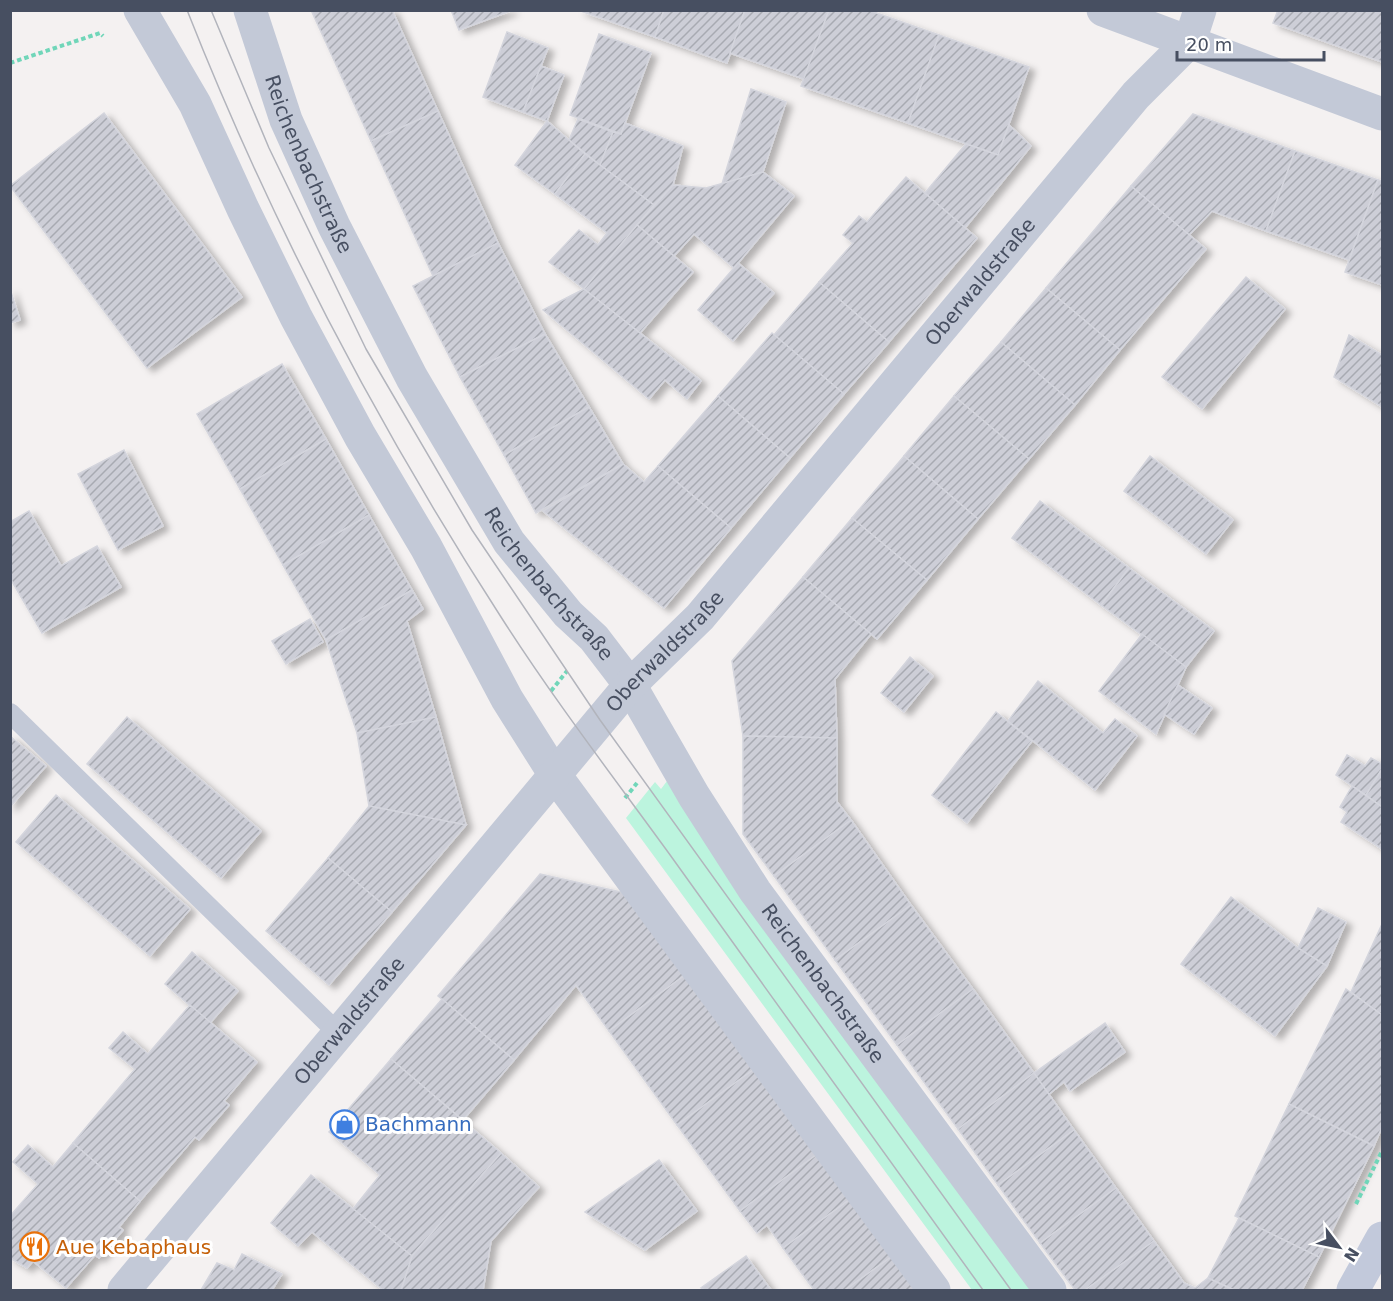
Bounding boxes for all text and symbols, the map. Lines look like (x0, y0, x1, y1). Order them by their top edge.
scale bar (1177, 24, 1324, 62)
text: 20 m (1186, 34, 1232, 55)
street label: Reichenbachstraße (260, 72, 358, 257)
street label: Oberwaldstraße (920, 213, 1040, 351)
street label: Reichenbachstraße (479, 503, 619, 665)
street label: Oberwaldstraße (601, 586, 729, 717)
street label: Reichenbachstraße (757, 899, 890, 1068)
street label: Oberwaldstraße (289, 952, 410, 1090)
shop icon: Bachmann (328, 1108, 360, 1140)
place label: Bachmann (365, 1112, 472, 1136)
north arrow (1309, 1217, 1369, 1277)
restaurant icon: Aue Kebaphaus (19, 1231, 51, 1263)
place label: Aue Kebaphaus (56, 1235, 211, 1259)
text: N (1340, 1244, 1363, 1265)

